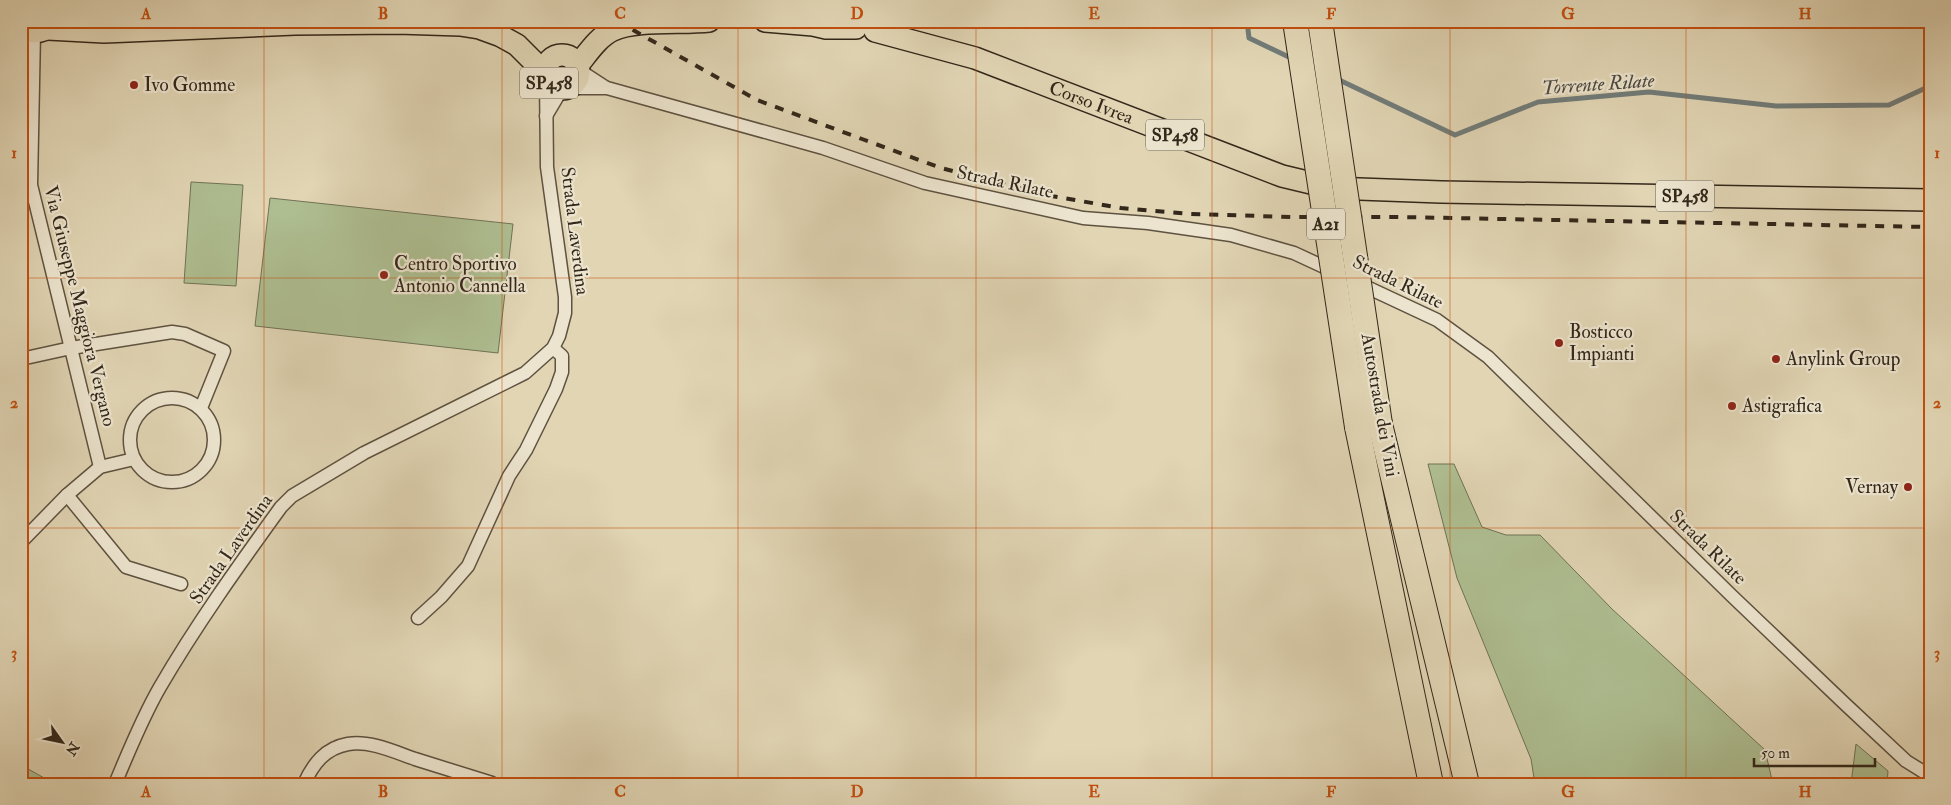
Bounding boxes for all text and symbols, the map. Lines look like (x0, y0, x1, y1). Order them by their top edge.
text: A (140, 4, 152, 24)
text: B (378, 4, 388, 24)
text: C (614, 4, 626, 24)
text: D (850, 4, 864, 24)
text: E (1088, 4, 1100, 24)
text: F (1326, 4, 1336, 24)
text: G (1561, 4, 1575, 24)
text: H (1798, 4, 1812, 24)
road number: SP458 (520, 68, 578, 99)
water label: Torrente Rilate (1541, 68, 1655, 100)
place label: Ivo Gomme (144, 73, 235, 97)
street label: Corso Ivrea (1046, 76, 1137, 130)
marker: Ivo Gomme (128, 79, 140, 91)
road number: SP458 (1146, 120, 1204, 150)
text: 1 (11, 143, 17, 163)
text: 1 (1934, 143, 1940, 163)
street label: Strada Rilate (954, 160, 1056, 204)
street label: Strada Laverdina (555, 166, 595, 297)
road number: SP458 (1656, 180, 1714, 212)
street label: Via Giuseppe Maggiora Vergano (37, 183, 122, 429)
road number: A21 (1307, 208, 1345, 240)
street label: Strada Rilate (1349, 250, 1447, 314)
place label: Centro Sportivo Antonio Cannella (393, 252, 526, 298)
marker: Centro Sportivo Antonio Cannella (378, 269, 390, 281)
place label: Bosticco Impianti (1569, 320, 1635, 367)
street label: Autostrada dei Vini (1355, 330, 1404, 479)
marker: Bosticco Impianti (1553, 337, 1565, 349)
place label: Anylink Group (1785, 347, 1900, 372)
marker: Anylink Group (1770, 353, 1782, 365)
text: 2 (10, 393, 18, 413)
text: 2 (1933, 393, 1941, 413)
place label: Astigrafica (1741, 394, 1822, 418)
marker: Astigrafica (1726, 400, 1738, 412)
place label: Vernay (1845, 475, 1899, 499)
marker: Vernay (1902, 481, 1914, 493)
street label: Strada Laverdina (184, 489, 278, 609)
street label: Strada Rilate (1664, 504, 1752, 590)
text: 3 (11, 643, 17, 663)
text: 3 (1934, 643, 1940, 663)
north arrow (38, 718, 88, 768)
scale bar (1754, 735, 1875, 767)
text: N (62, 738, 84, 759)
text: 50 m (1761, 744, 1790, 763)
text: A (140, 782, 152, 802)
text: B (378, 782, 388, 802)
text: C (614, 782, 626, 802)
text: D (850, 782, 864, 802)
text: E (1088, 782, 1100, 802)
text: F (1326, 782, 1336, 802)
text: G (1561, 782, 1575, 802)
text: H (1798, 782, 1812, 802)

